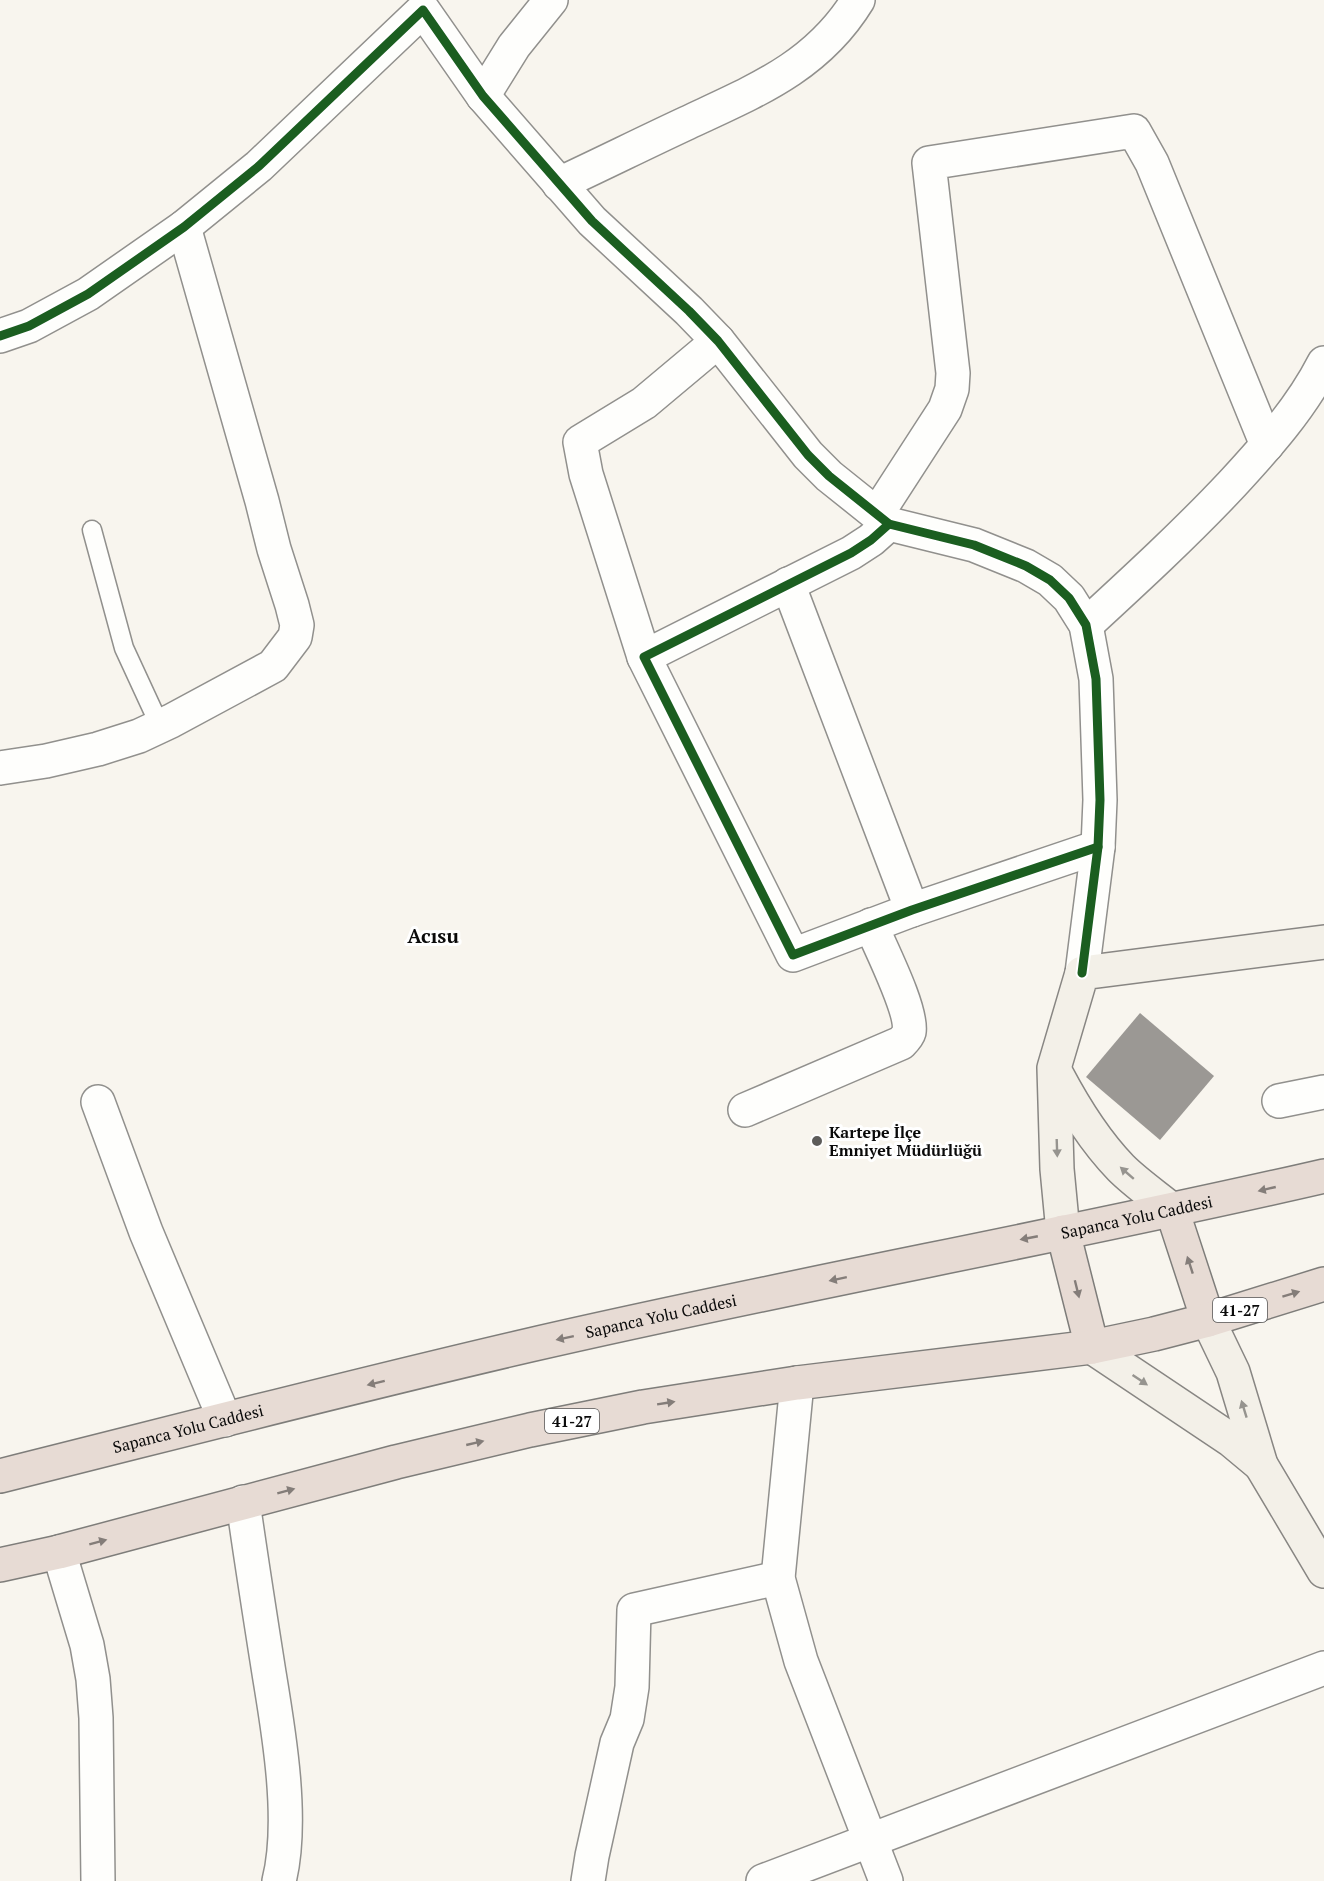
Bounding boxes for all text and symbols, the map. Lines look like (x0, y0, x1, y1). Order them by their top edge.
district label: Acısu (407, 922, 459, 949)
place label: Kartepe İlçe Emniyet Müdürlüğü (829, 1121, 982, 1161)
marker: Kartepe İlçe Emniyet Müdürlüğü (810, 1134, 824, 1148)
one-way arrow (1052, 1138, 1061, 1157)
one-way arrow (1119, 1166, 1135, 1179)
one-way arrow (1257, 1185, 1276, 1194)
street label: Sapanca Yolu Caddesi (1059, 1190, 1215, 1244)
one-way arrow (1019, 1234, 1038, 1243)
one-way arrow (1185, 1256, 1194, 1274)
one-way arrow (828, 1275, 847, 1284)
one-way arrow (1073, 1280, 1083, 1298)
street label: Sapanca Yolu Caddesi (583, 1289, 739, 1343)
one-way arrow (1282, 1289, 1300, 1298)
road number: 41-27 (1213, 1298, 1267, 1322)
one-way arrow (556, 1333, 574, 1343)
one-way arrow (1132, 1374, 1148, 1386)
one-way arrow (366, 1379, 385, 1389)
street label: Sapanca Yolu Caddesi (110, 1399, 266, 1458)
one-way arrow (656, 1399, 675, 1408)
one-way arrow (1239, 1400, 1248, 1418)
road number: 41-27 (545, 1409, 599, 1433)
one-way arrow (466, 1438, 485, 1447)
one-way arrow (277, 1485, 295, 1495)
one-way arrow (89, 1536, 107, 1546)

